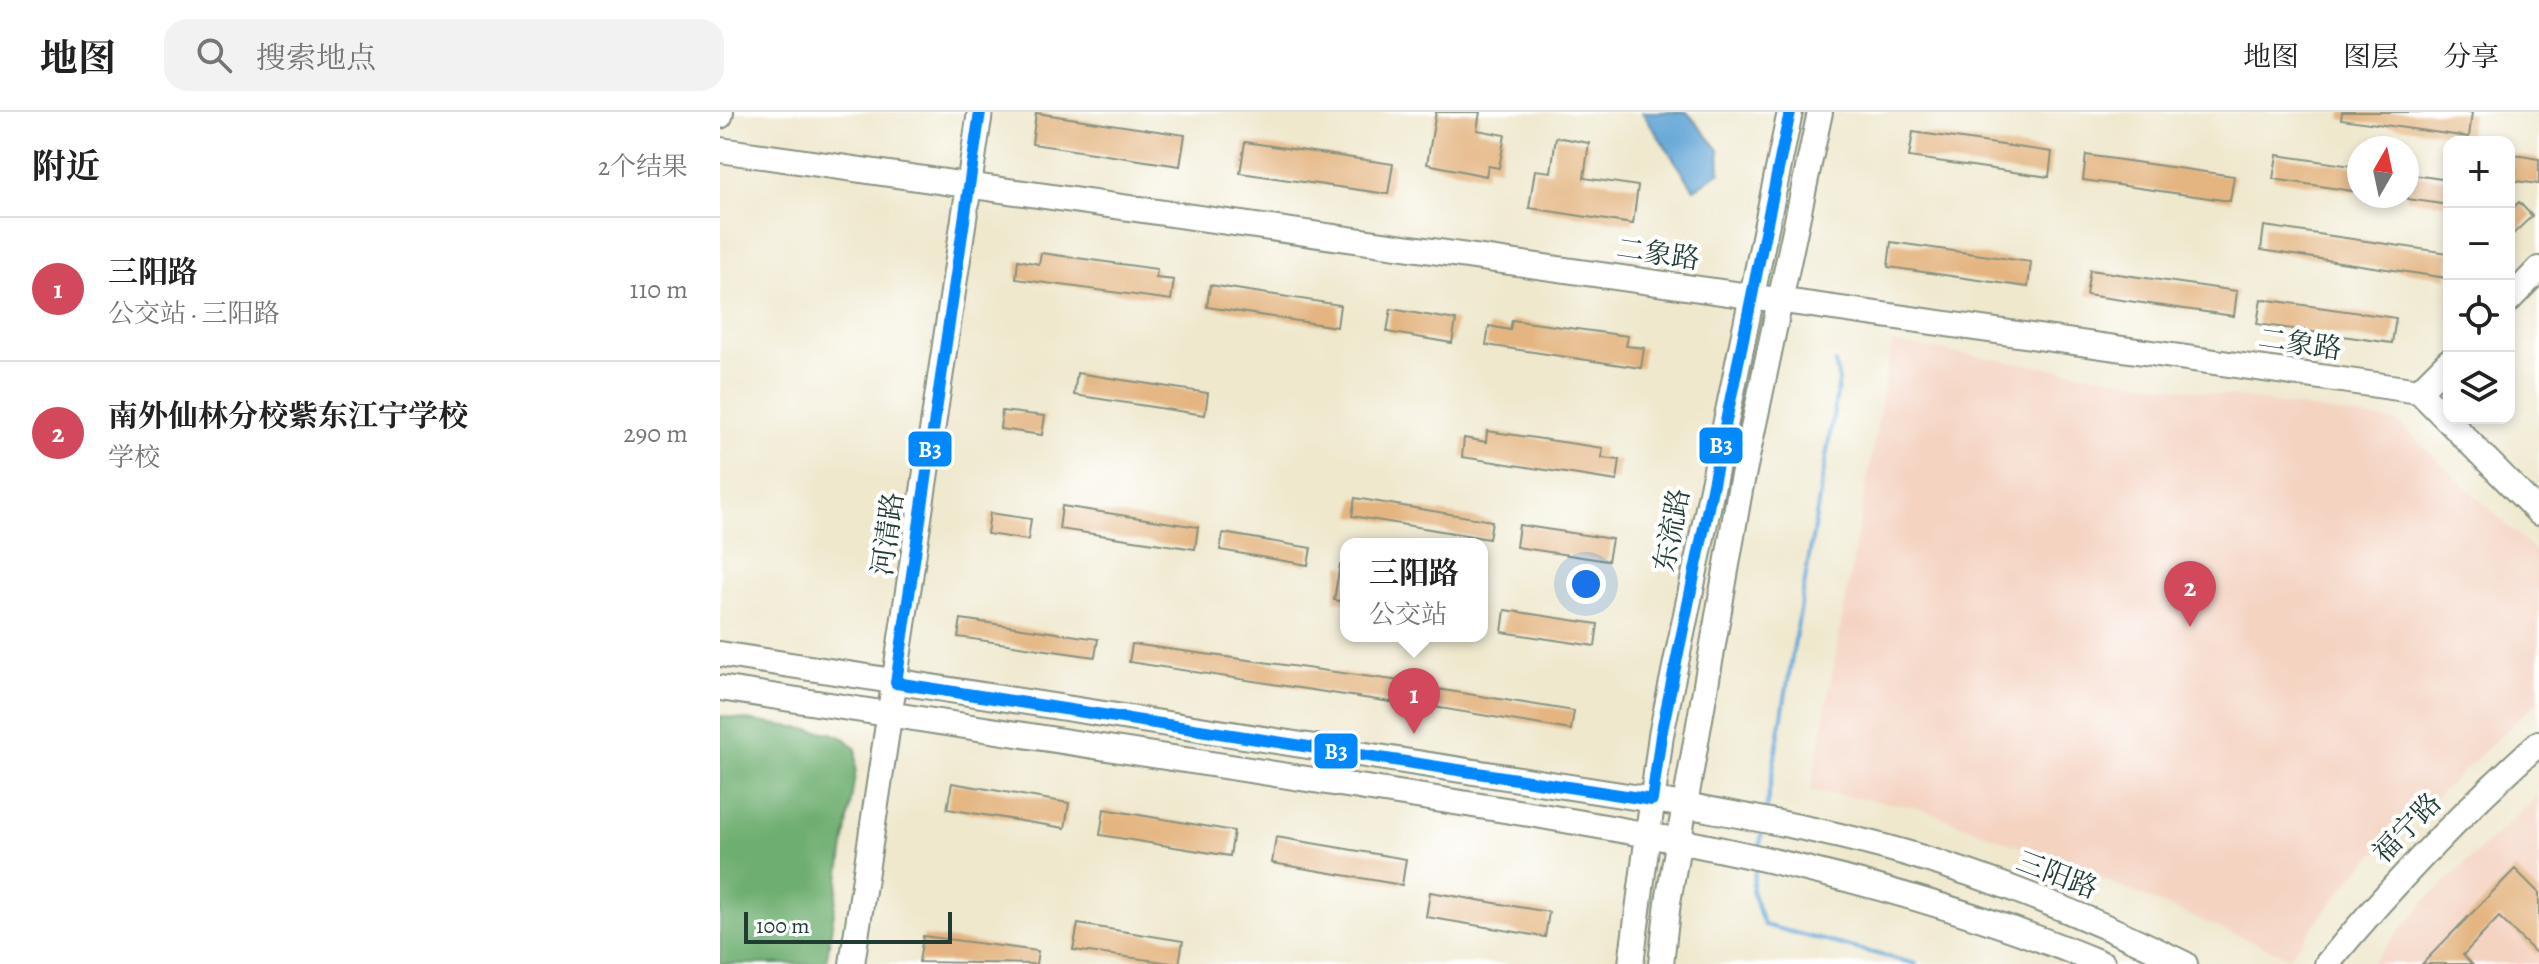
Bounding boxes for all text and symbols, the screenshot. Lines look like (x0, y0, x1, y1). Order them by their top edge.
search box (164, 19, 724, 91)
text: 地图 (40, 32, 116, 84)
icon: search (192, 33, 236, 77)
text: 搜索地点 (256, 38, 376, 78)
text: 地图 (2243, 38, 2299, 76)
text: 图层 (2343, 38, 2399, 76)
text: 分享 (2443, 38, 2499, 76)
north arrow (2347, 136, 2419, 208)
map controls (2443, 136, 2515, 424)
button: + (2443, 136, 2515, 208)
text: 附近 (32, 143, 100, 190)
text: 2个结果 (598, 149, 688, 184)
button: − (2443, 208, 2515, 280)
street label: 二象路 (1614, 229, 1702, 279)
text: 三阳路 (108, 252, 198, 292)
text: 1 (53, 272, 63, 307)
text: 110 m (630, 272, 688, 307)
button: locate (2443, 280, 2515, 352)
text: 公交站 · 三阳路 (108, 296, 279, 331)
street label: 二象路 (2256, 319, 2344, 369)
button: layers (2443, 352, 2515, 424)
text: 南外仙林分校紫东江宁学校 (108, 396, 468, 436)
text: 2 (52, 416, 64, 451)
text: 290 m (623, 416, 688, 451)
line badge: B3 (1698, 426, 1744, 465)
line badge: B3 (907, 430, 953, 468)
text: B3 (1709, 431, 1733, 461)
text: B3 (918, 435, 942, 465)
text: 学校 (108, 440, 160, 475)
street label: 东流路 (1645, 485, 1699, 575)
street label: 河清路 (863, 490, 913, 578)
popup (1340, 538, 1488, 642)
text: 三阳路 (1369, 553, 1459, 593)
pin: 2 (2164, 561, 2216, 627)
your location (1566, 564, 1606, 604)
text: 公交站 (1369, 597, 1447, 632)
pin: 1 (1388, 668, 1440, 734)
line badge: B3 (1313, 732, 1359, 770)
text: B3 (1324, 737, 1348, 767)
street label: 福宁路 (2364, 785, 2450, 871)
street label: 三阳路 (2011, 842, 2103, 908)
scale bar (744, 908, 952, 944)
text: 100 m (756, 911, 810, 941)

